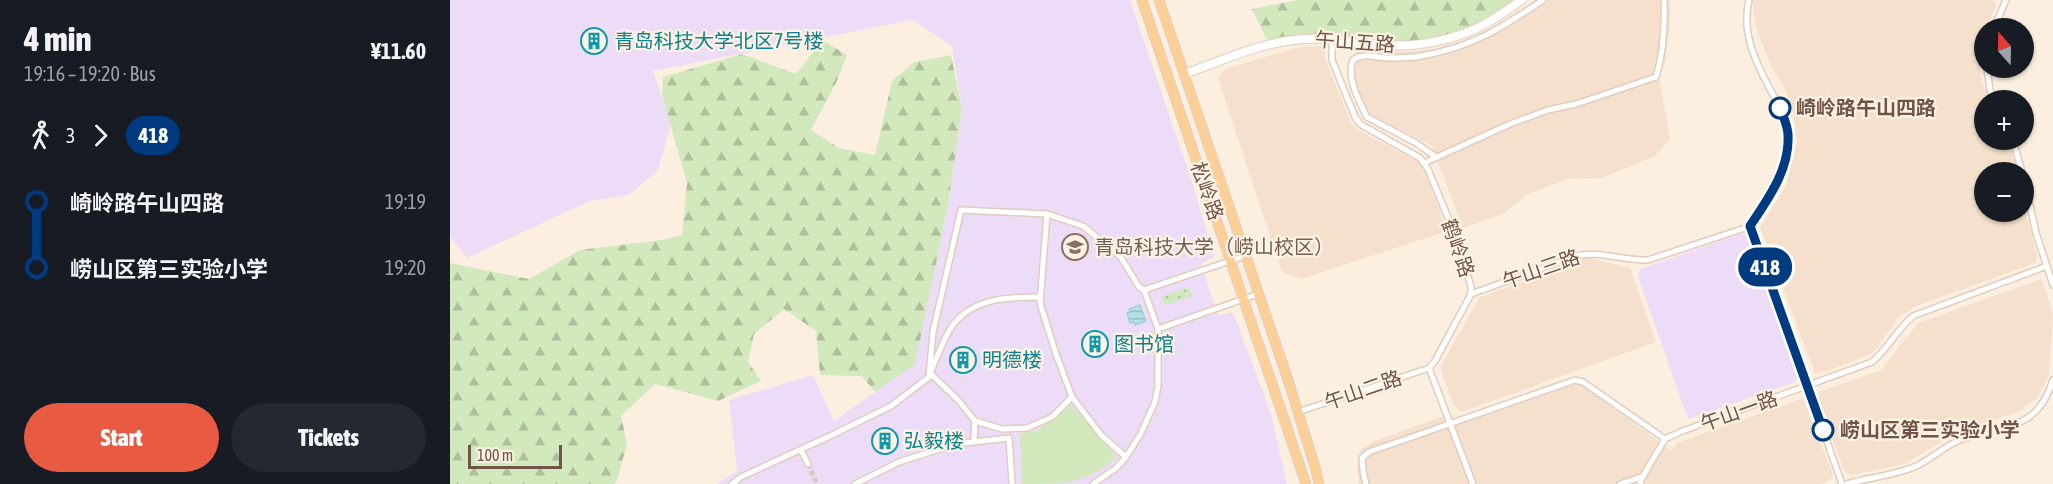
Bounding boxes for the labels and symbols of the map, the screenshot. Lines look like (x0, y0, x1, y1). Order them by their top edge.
north arrow (1974, 18, 2034, 78)
building icon: 青岛科技大学北区7号楼 (579, 26, 609, 56)
street label: 午山五路 (1314, 27, 1396, 56)
place label: 青岛科技大学北区7号楼 (614, 29, 823, 52)
place label: 崎岭路午山四路 (1796, 96, 1936, 119)
marker: 崎岭路午山四路 (1769, 97, 1791, 119)
street label: 松岭路 (1187, 159, 1228, 223)
street label: 鹤岭路 (1438, 216, 1479, 280)
school or university icon: 青岛科技大学（崂山校区） (1060, 232, 1090, 262)
place label: 青岛科技大学（崂山校区） (1094, 235, 1334, 258)
street label: 午山三路 (1499, 245, 1582, 292)
line badge: 418 (1730, 248, 1800, 286)
building icon: 图书馆 (1080, 329, 1110, 359)
place label: 图书馆 (1114, 332, 1174, 355)
building icon: 明德楼 (948, 345, 978, 375)
place label: 明德楼 (982, 348, 1042, 371)
street label: 午山二路 (1321, 366, 1404, 413)
street label: 午山一路 (1697, 386, 1780, 435)
place label: 崂山区第三实验小学 (1840, 418, 2020, 441)
marker: 崂山区第三实验小学 (1812, 419, 1834, 441)
building icon: 弘毅楼 (870, 426, 900, 456)
place label: 弘毅楼 (904, 429, 964, 452)
scale bar (468, 442, 562, 470)

